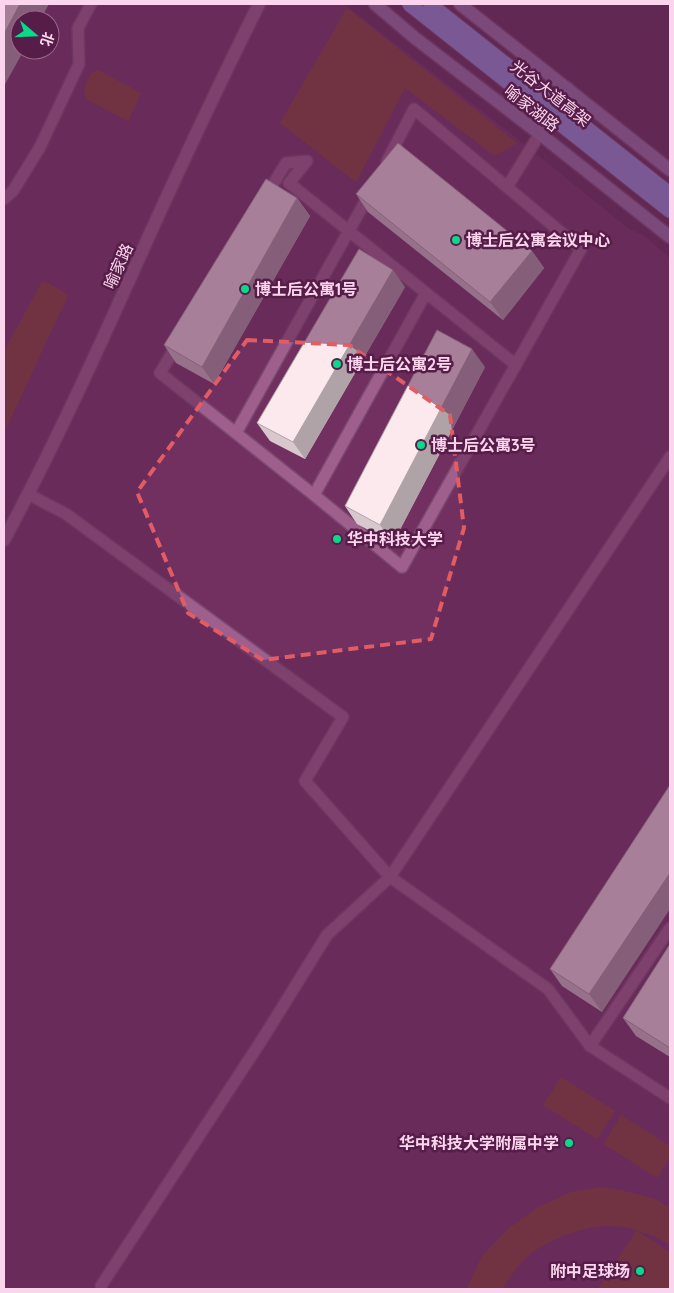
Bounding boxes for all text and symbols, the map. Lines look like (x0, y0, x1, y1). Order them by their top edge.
north arrow (10, 10, 60, 60)
text: 北 (37, 30, 58, 49)
street label: 光谷大道高架 (507, 56, 595, 130)
street label: 喻家湖路 (501, 80, 563, 136)
place label: 博士后公寓会议中心 (466, 230, 610, 250)
marker: 博士后公寓会议中心 (450, 234, 462, 246)
street label: 喻家路 (99, 240, 137, 292)
place label: 博士后公寓1号 (255, 279, 357, 299)
marker: 博士后公寓1号 (239, 283, 251, 295)
place label: 博士后公寓2号 (347, 354, 452, 374)
marker: 博士后公寓2号 (331, 358, 343, 370)
place label: 博士后公寓3号 (431, 435, 536, 455)
marker: 博士后公寓3号 (415, 439, 427, 451)
place label: 华中科技大学 (347, 529, 443, 549)
marker: 华中科技大学 (331, 533, 343, 545)
place label: 华中科技大学附属中学 (399, 1133, 559, 1153)
marker: 华中科技大学附属中学 (563, 1137, 575, 1149)
place label: 附中足球场 (550, 1261, 630, 1281)
marker: 附中足球场 (634, 1265, 646, 1277)

